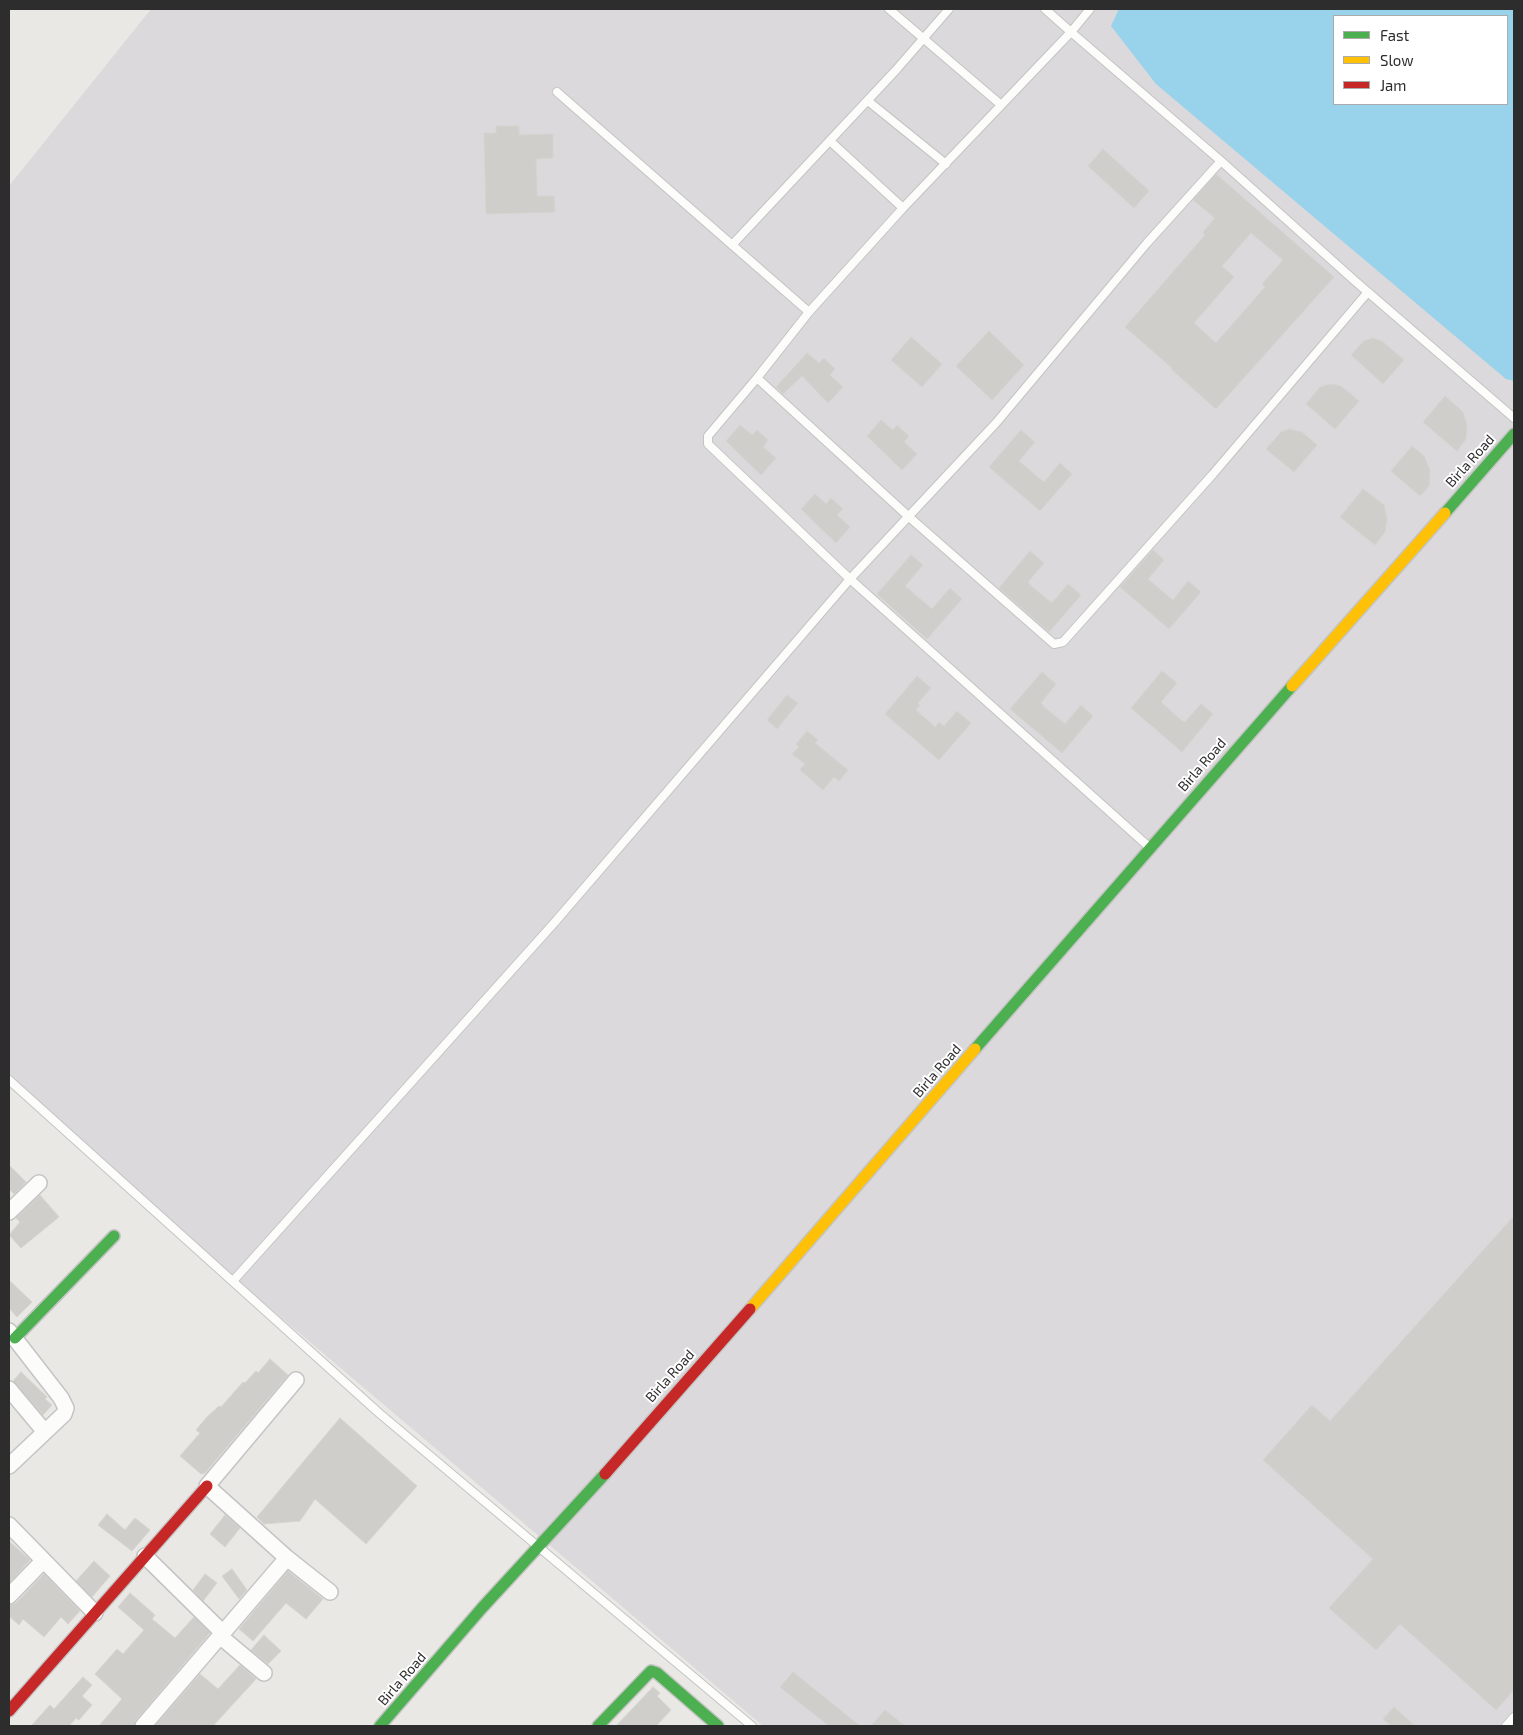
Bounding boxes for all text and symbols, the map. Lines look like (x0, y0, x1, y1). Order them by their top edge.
legend (1333, 15, 1508, 105)
text: Fast (1380, 26, 1409, 44)
text: Slow (1380, 51, 1414, 69)
text: Jam (1380, 76, 1406, 94)
street label: Birla Road (1442, 431, 1498, 491)
street label: Birla Road (1174, 735, 1230, 795)
street label: Birla Road (909, 1041, 965, 1101)
street label: Birla Road (642, 1346, 698, 1406)
street label: Birla Road (374, 1649, 430, 1709)

